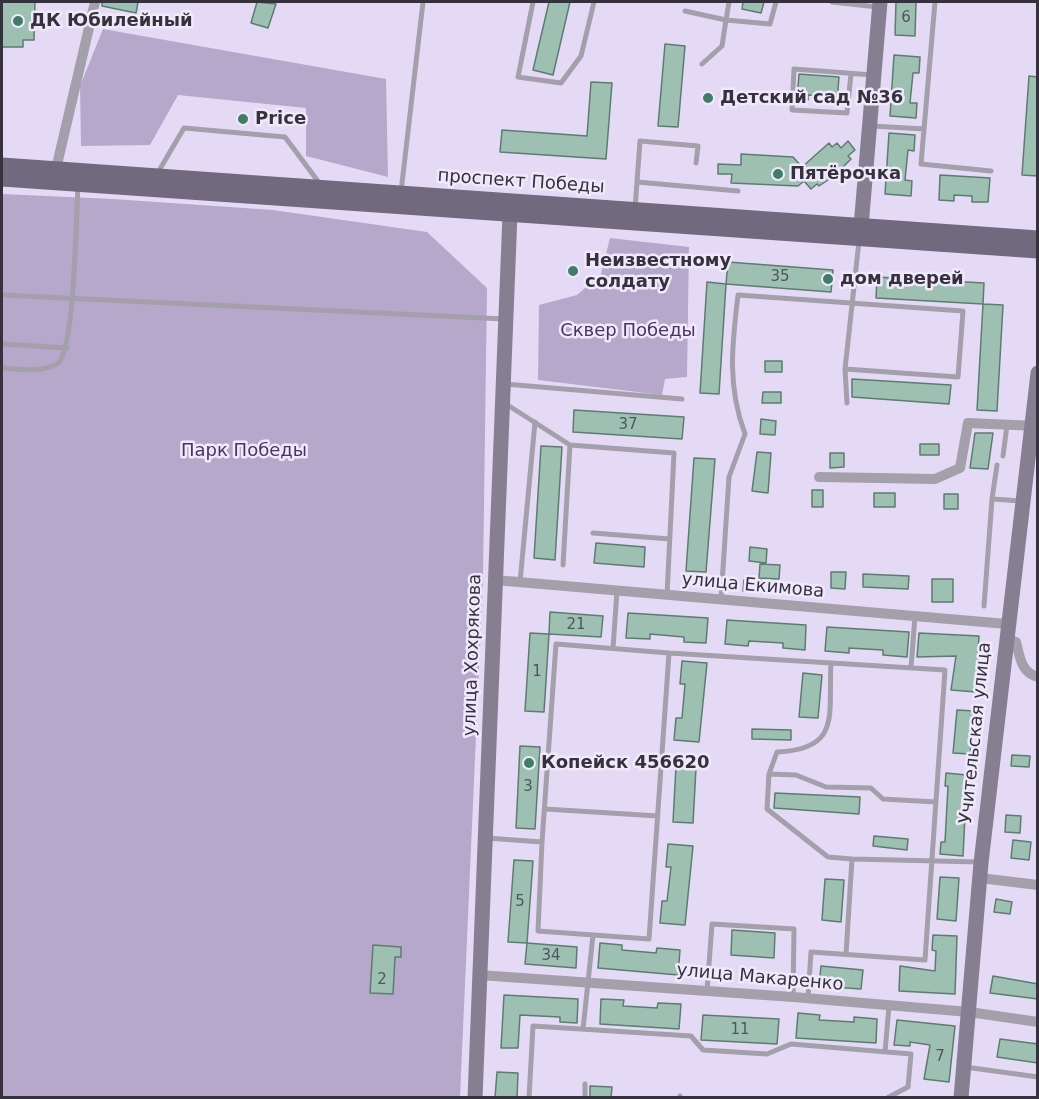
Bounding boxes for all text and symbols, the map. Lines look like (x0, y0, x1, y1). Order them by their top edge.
house number: 6 (901, 9, 911, 27)
place label: ДК Юбилейный (30, 10, 193, 32)
marker: ДК Юбилейный (11, 14, 25, 28)
place label: Детский сад №36 (720, 87, 903, 109)
marker: Детский сад №36 (701, 91, 715, 105)
place label: Price (255, 108, 306, 130)
marker: Price (236, 112, 250, 126)
place label: Пятёрочка (790, 163, 901, 185)
street label: проспект Победы (437, 165, 605, 199)
marker: Пятёрочка (771, 167, 785, 181)
place label: Неизвестному солдату (585, 250, 731, 292)
marker: Неизвестному солдату (566, 264, 580, 278)
house number: 35 (770, 268, 790, 286)
place label: дом дверей (840, 268, 964, 290)
marker: дом дверей (821, 272, 835, 286)
park label: Сквер Победы (560, 320, 696, 342)
house number: 37 (618, 416, 638, 434)
park label: Парк Победы (181, 440, 307, 462)
street label: улица Екимова (681, 569, 825, 603)
street label: улица Хохрякова (459, 573, 487, 737)
house number: 21 (566, 616, 586, 634)
street label: Учительская улица (956, 641, 996, 825)
house number: 1 (532, 663, 542, 681)
place label: Копейск 456620 (541, 752, 710, 774)
marker: Копейск 456620 (522, 756, 536, 770)
house number: 3 (523, 778, 533, 796)
house number: 5 (515, 893, 525, 911)
house number: 34 (541, 947, 561, 965)
street label: улица Макаренко (676, 960, 844, 996)
house number: 2 (377, 971, 387, 989)
house number: 11 (730, 1021, 750, 1039)
house number: 7 (935, 1048, 945, 1066)

